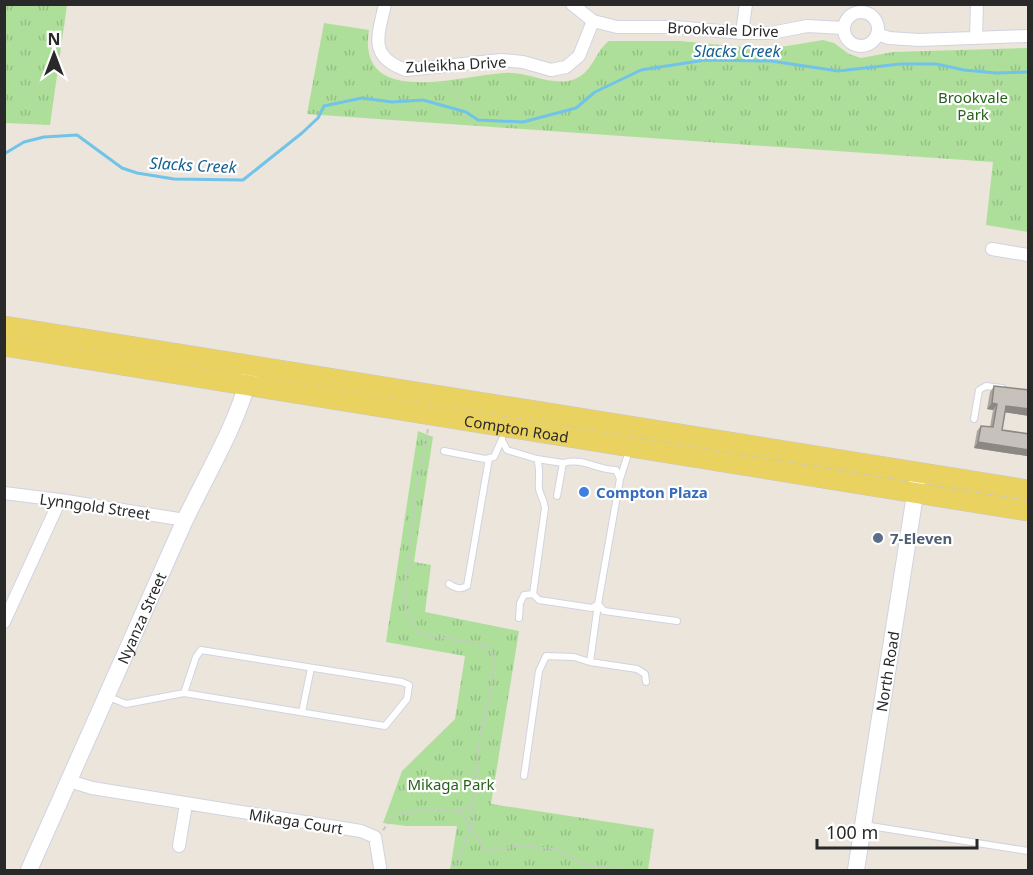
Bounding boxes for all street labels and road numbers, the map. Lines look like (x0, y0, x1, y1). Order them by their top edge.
street label: Brookvale Drive (667, 17, 779, 41)
street label: Zuleikha Drive (405, 51, 507, 77)
street label: Compton Road (463, 410, 570, 447)
street label: Lynngold Street (39, 488, 152, 524)
street label: Nyanza Street (112, 568, 171, 667)
street label: North Road (871, 630, 903, 713)
street label: Mikaga Court (248, 804, 345, 838)

